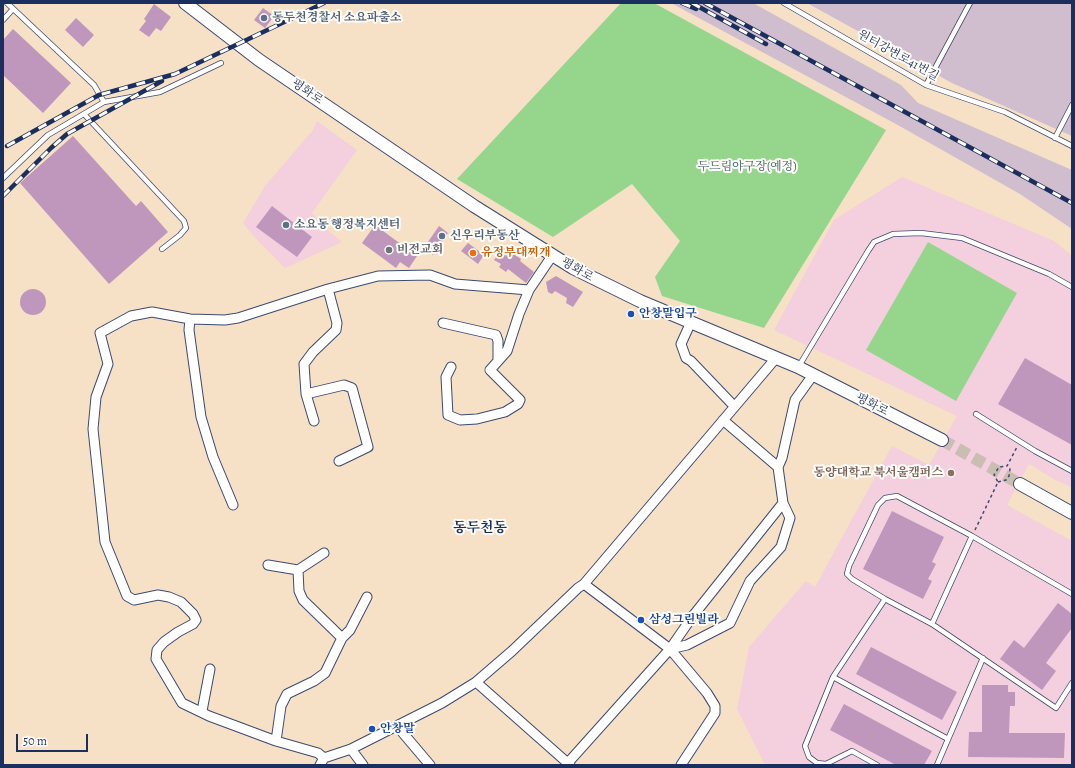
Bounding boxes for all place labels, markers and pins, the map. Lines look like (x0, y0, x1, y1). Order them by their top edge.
place label: 동두천경찰서 소요파출소 (272, 11, 402, 25)
marker: 동두천경찰서 소요파출소 (259, 13, 269, 23)
place label: 소요동 행정복지센터 (294, 218, 400, 232)
marker: 소요동 행정복지센터 (281, 220, 291, 230)
place label: 신우리부동산 (450, 229, 520, 243)
marker: 신우리부동산 (437, 231, 447, 241)
place label: 비전교회 (397, 243, 443, 257)
marker: 비전교회 (384, 245, 394, 255)
place label: 유정부대찌개 (481, 246, 551, 260)
marker: 유정부대찌개 (468, 248, 478, 258)
place label: 안창말입구 (639, 307, 697, 321)
marker: 안창말입구 (626, 309, 636, 319)
place label: 동양대학교 북서울캠퍼스 (813, 466, 943, 480)
marker: 동양대학교 북서울캠퍼스 (946, 468, 956, 478)
place label: 삼성그린빌라 (649, 613, 719, 627)
marker: 삼성그린빌라 (636, 615, 646, 625)
place label: 안창말 (380, 722, 415, 736)
marker: 안창말 (367, 724, 377, 734)

